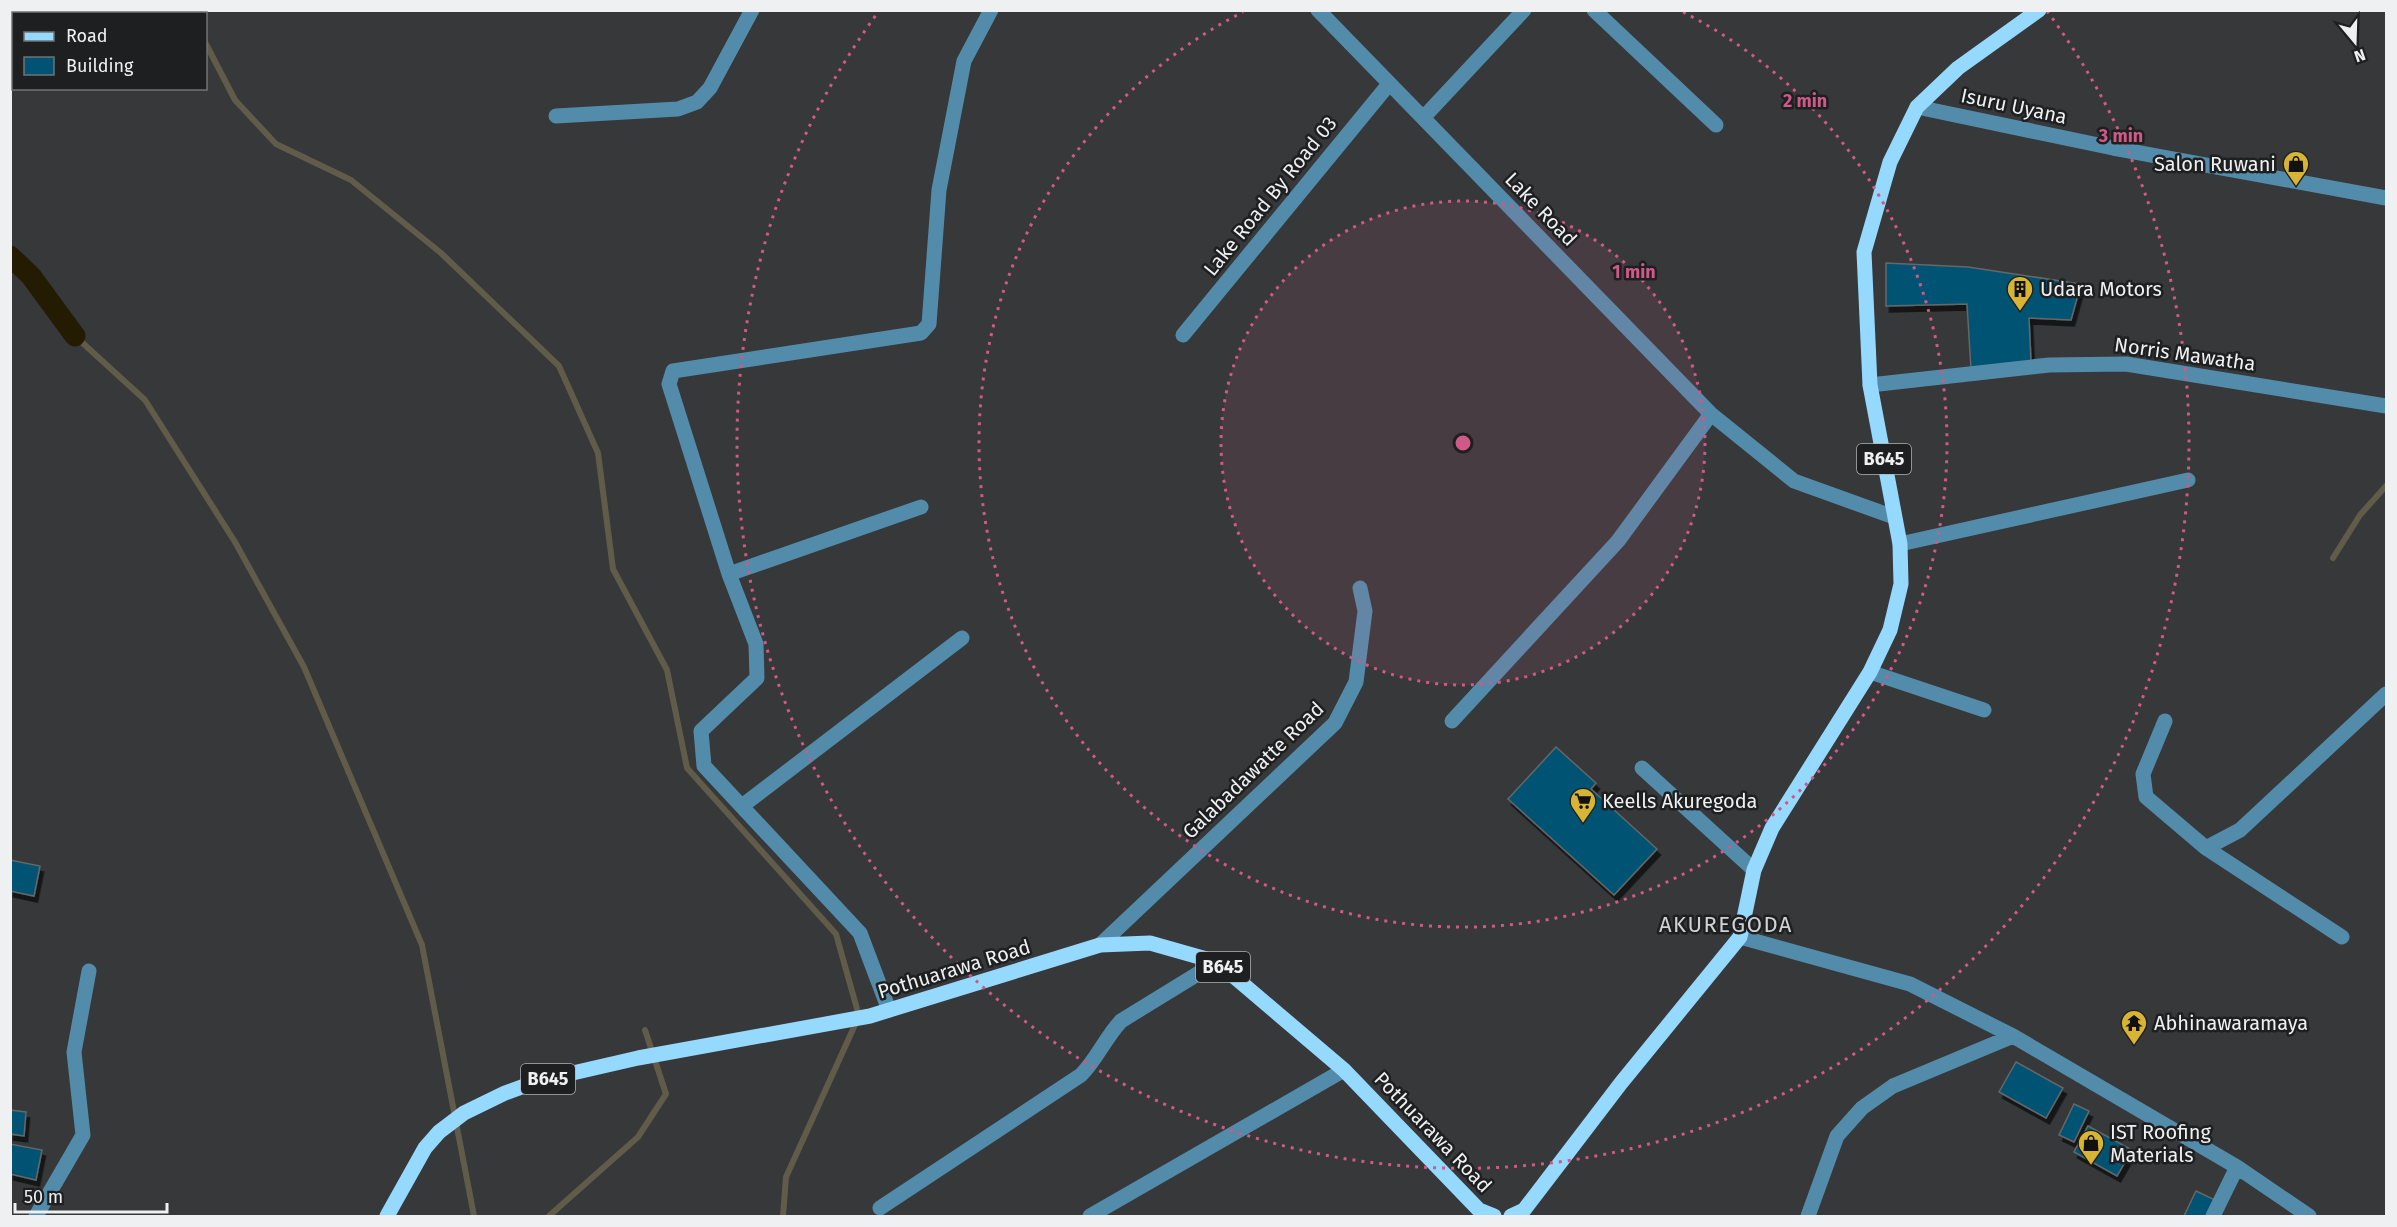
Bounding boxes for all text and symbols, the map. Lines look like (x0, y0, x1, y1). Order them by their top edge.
legend (12, 12, 207, 90)
north arrow (2325, 12, 2385, 72)
text: Road (66, 25, 108, 47)
text: N (2352, 45, 2368, 66)
text: Building (66, 55, 134, 77)
street label: Isuru Uyana (1959, 83, 2069, 129)
text: 2 min (1783, 90, 1827, 112)
street label: Lake Road By Road 03 (1198, 112, 1342, 280)
text: 3 min (2098, 125, 2143, 147)
shop icon: Salon Ruwani (2281, 149, 2311, 187)
place label: Salon Ruwani (2154, 152, 2276, 176)
street label: Lake Road (1500, 167, 1582, 251)
text: 1 min (1612, 261, 1656, 283)
building icon: Udara Motors (2005, 274, 2035, 312)
place label: Udara Motors (2040, 277, 2162, 301)
street label: Norris Mawatha (2113, 332, 2257, 376)
centre of rings (1453, 433, 1473, 453)
road number: B645 (1857, 444, 1911, 474)
street label: Galabadawatte Road (1178, 697, 1328, 843)
supermarket icon: Keells Akuregoda (1568, 786, 1598, 824)
place label: Keells Akuregoda (1602, 789, 1757, 813)
district label: AKUREGODA (1659, 911, 1793, 938)
street label: Pothuarawa Road (875, 934, 1033, 1004)
road number: B645 (1196, 952, 1250, 982)
temple icon: Abhinawaramaya (2119, 1008, 2149, 1046)
place label: Abhinawaramaya (2154, 1011, 2308, 1035)
road number: B645 (521, 1064, 575, 1094)
street label: Pothuarawa Road (1369, 1067, 1497, 1197)
place label: IST Roofing Materials (2110, 1120, 2211, 1167)
shop icon: IST Roofing Materials (2076, 1128, 2106, 1166)
scale bar (15, 1176, 166, 1214)
text: 50 m (24, 1186, 63, 1208)

